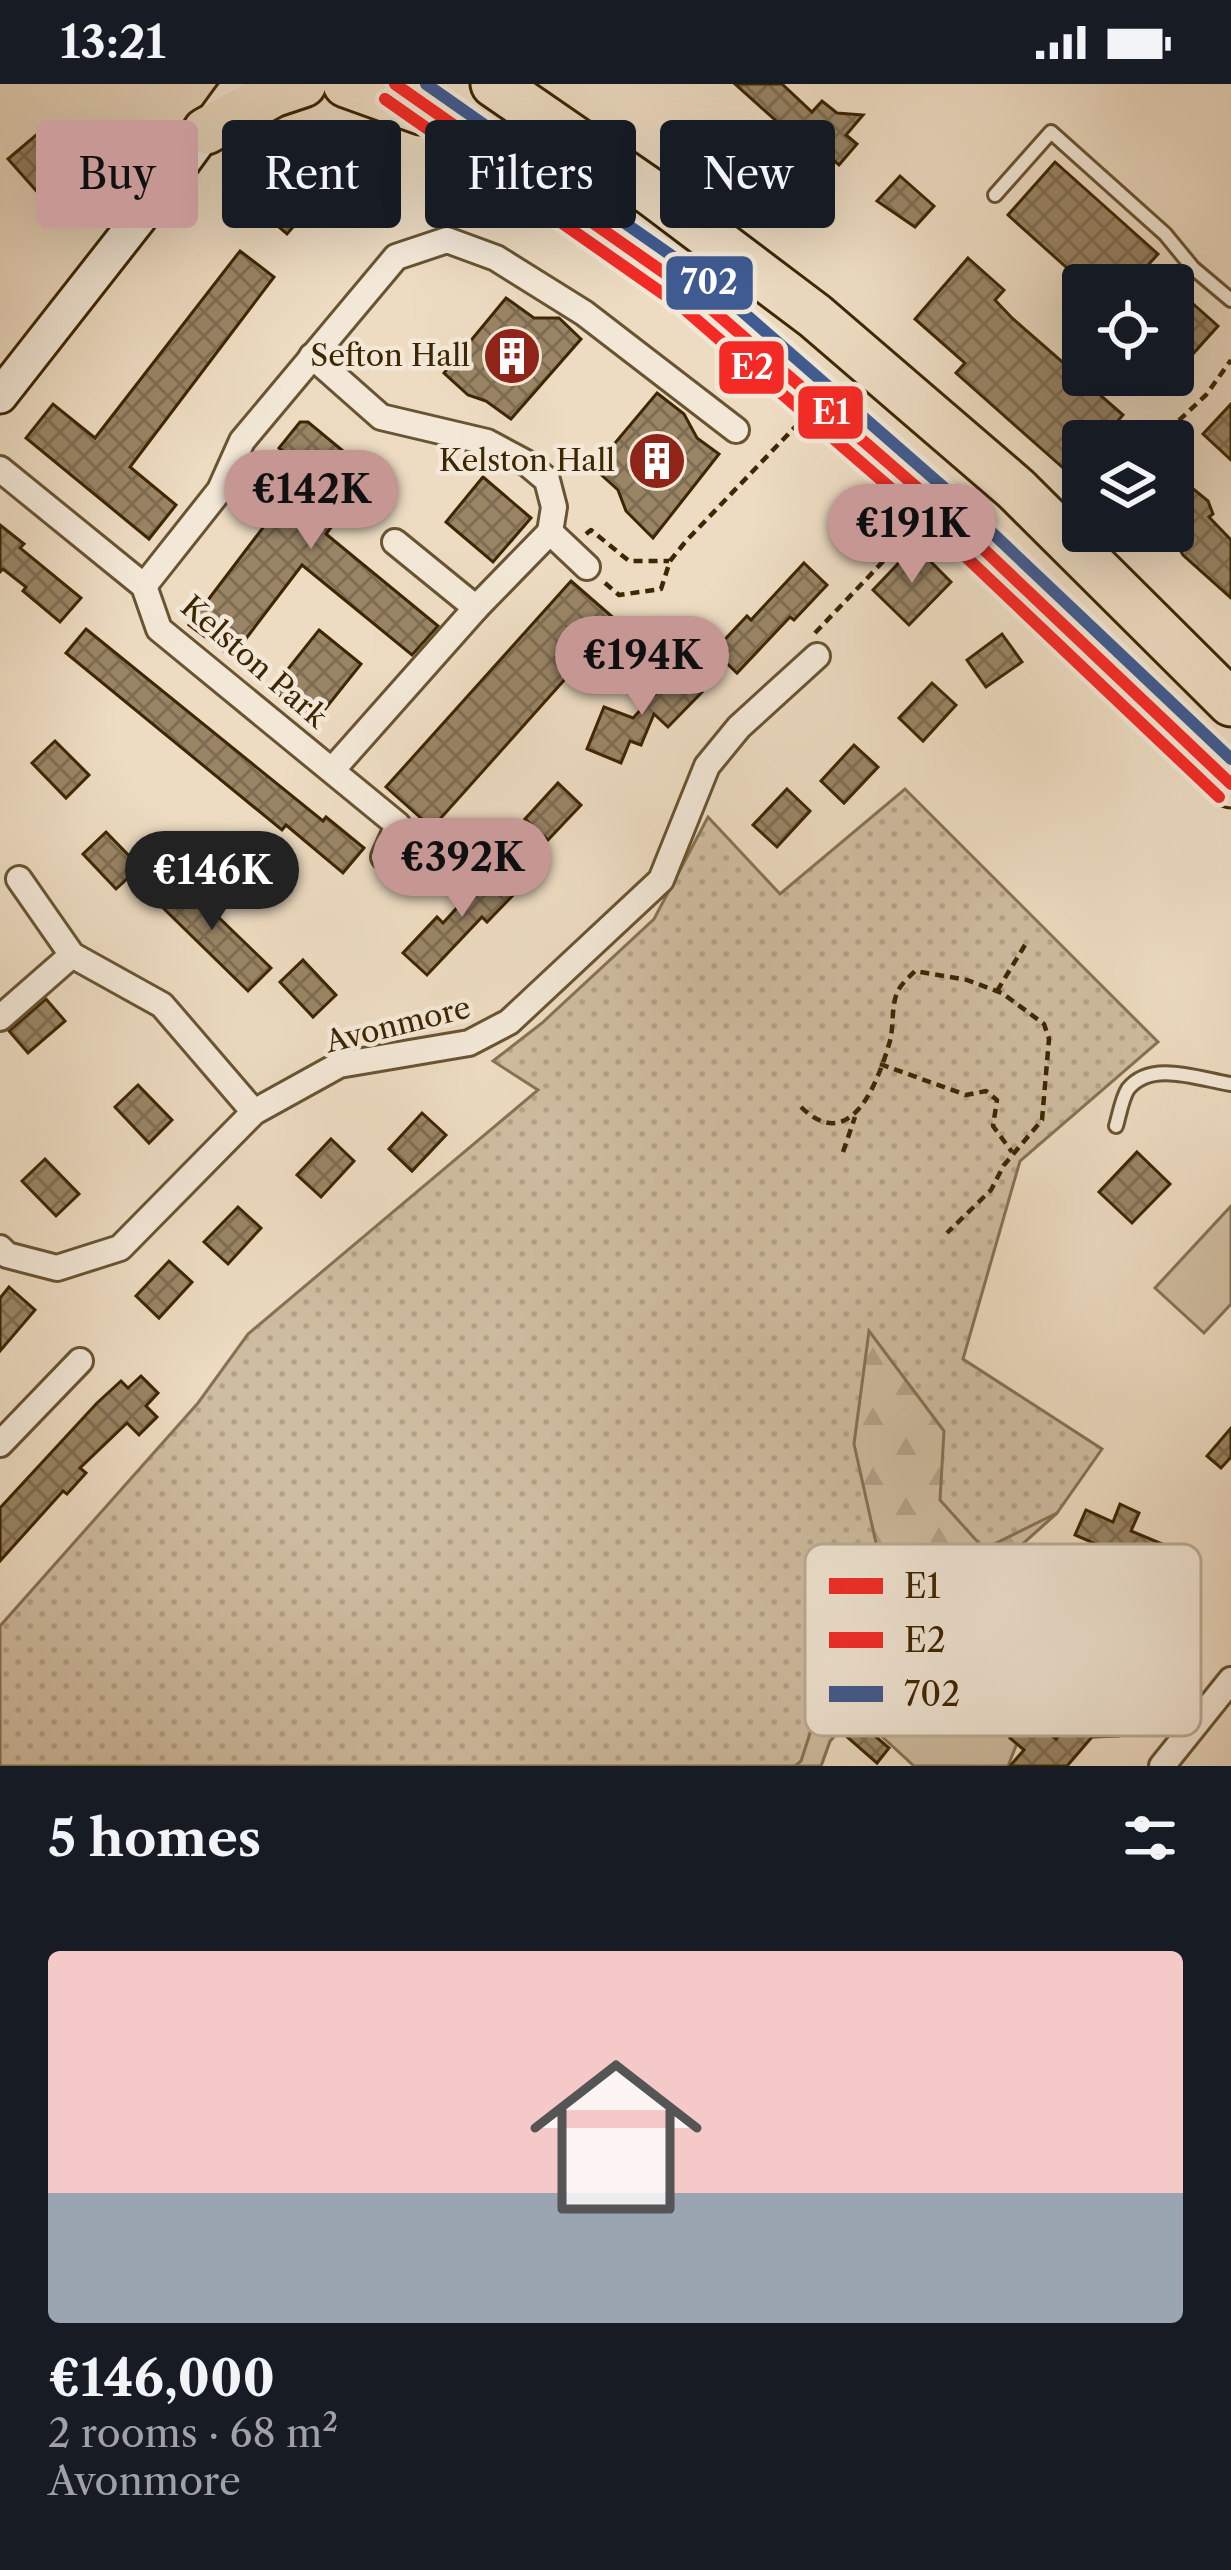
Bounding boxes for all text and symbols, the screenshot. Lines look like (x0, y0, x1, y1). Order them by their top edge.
text: 13:21 (60, 14, 166, 70)
chip: Buy (36, 120, 198, 228)
chip: Rent (222, 120, 401, 228)
chip: Filters (425, 120, 636, 228)
chip: New (660, 120, 835, 228)
line badge: 702 (664, 254, 755, 312)
text: 702 (680, 262, 738, 303)
map controls (1062, 264, 1194, 552)
button: locate (1062, 264, 1194, 396)
building icon: Sefton Hall (481, 325, 543, 387)
place label: Sefton Hall (310, 337, 470, 374)
line badge: E2 (717, 339, 786, 396)
text: E2 (730, 347, 774, 388)
line badge: E1 (796, 384, 865, 441)
text: E1 (812, 392, 851, 433)
button: layers (1062, 420, 1194, 552)
building icon: Kelston Hall (626, 430, 688, 492)
place label: Kelston Hall (439, 442, 615, 479)
pin: €142K (227, 450, 395, 552)
text: €142K (251, 465, 371, 513)
pin: €191K (828, 484, 996, 586)
text: €191K (855, 499, 969, 547)
street label: Kelston Park (173, 588, 336, 736)
pin: €194K (558, 616, 726, 718)
text: €194K (582, 631, 702, 679)
pin: €392K (378, 818, 546, 920)
pin: €146K (128, 831, 296, 933)
text: €392K (400, 833, 524, 881)
text: €146K (152, 846, 272, 894)
street label: Avonmore (320, 989, 474, 1061)
legend (805, 1544, 1201, 1736)
text: E1 (904, 1566, 941, 1607)
text: E2 (904, 1620, 946, 1661)
text: 702 (904, 1674, 960, 1715)
icon: filters (1117, 1805, 1183, 1871)
text: 5 homes (48, 1807, 261, 1869)
icon: home (508, 2029, 724, 2245)
text: €146,000 (48, 2347, 275, 2409)
text: 2 rooms · 68 m² (48, 2409, 338, 2457)
text: Avonmore (48, 2457, 241, 2505)

